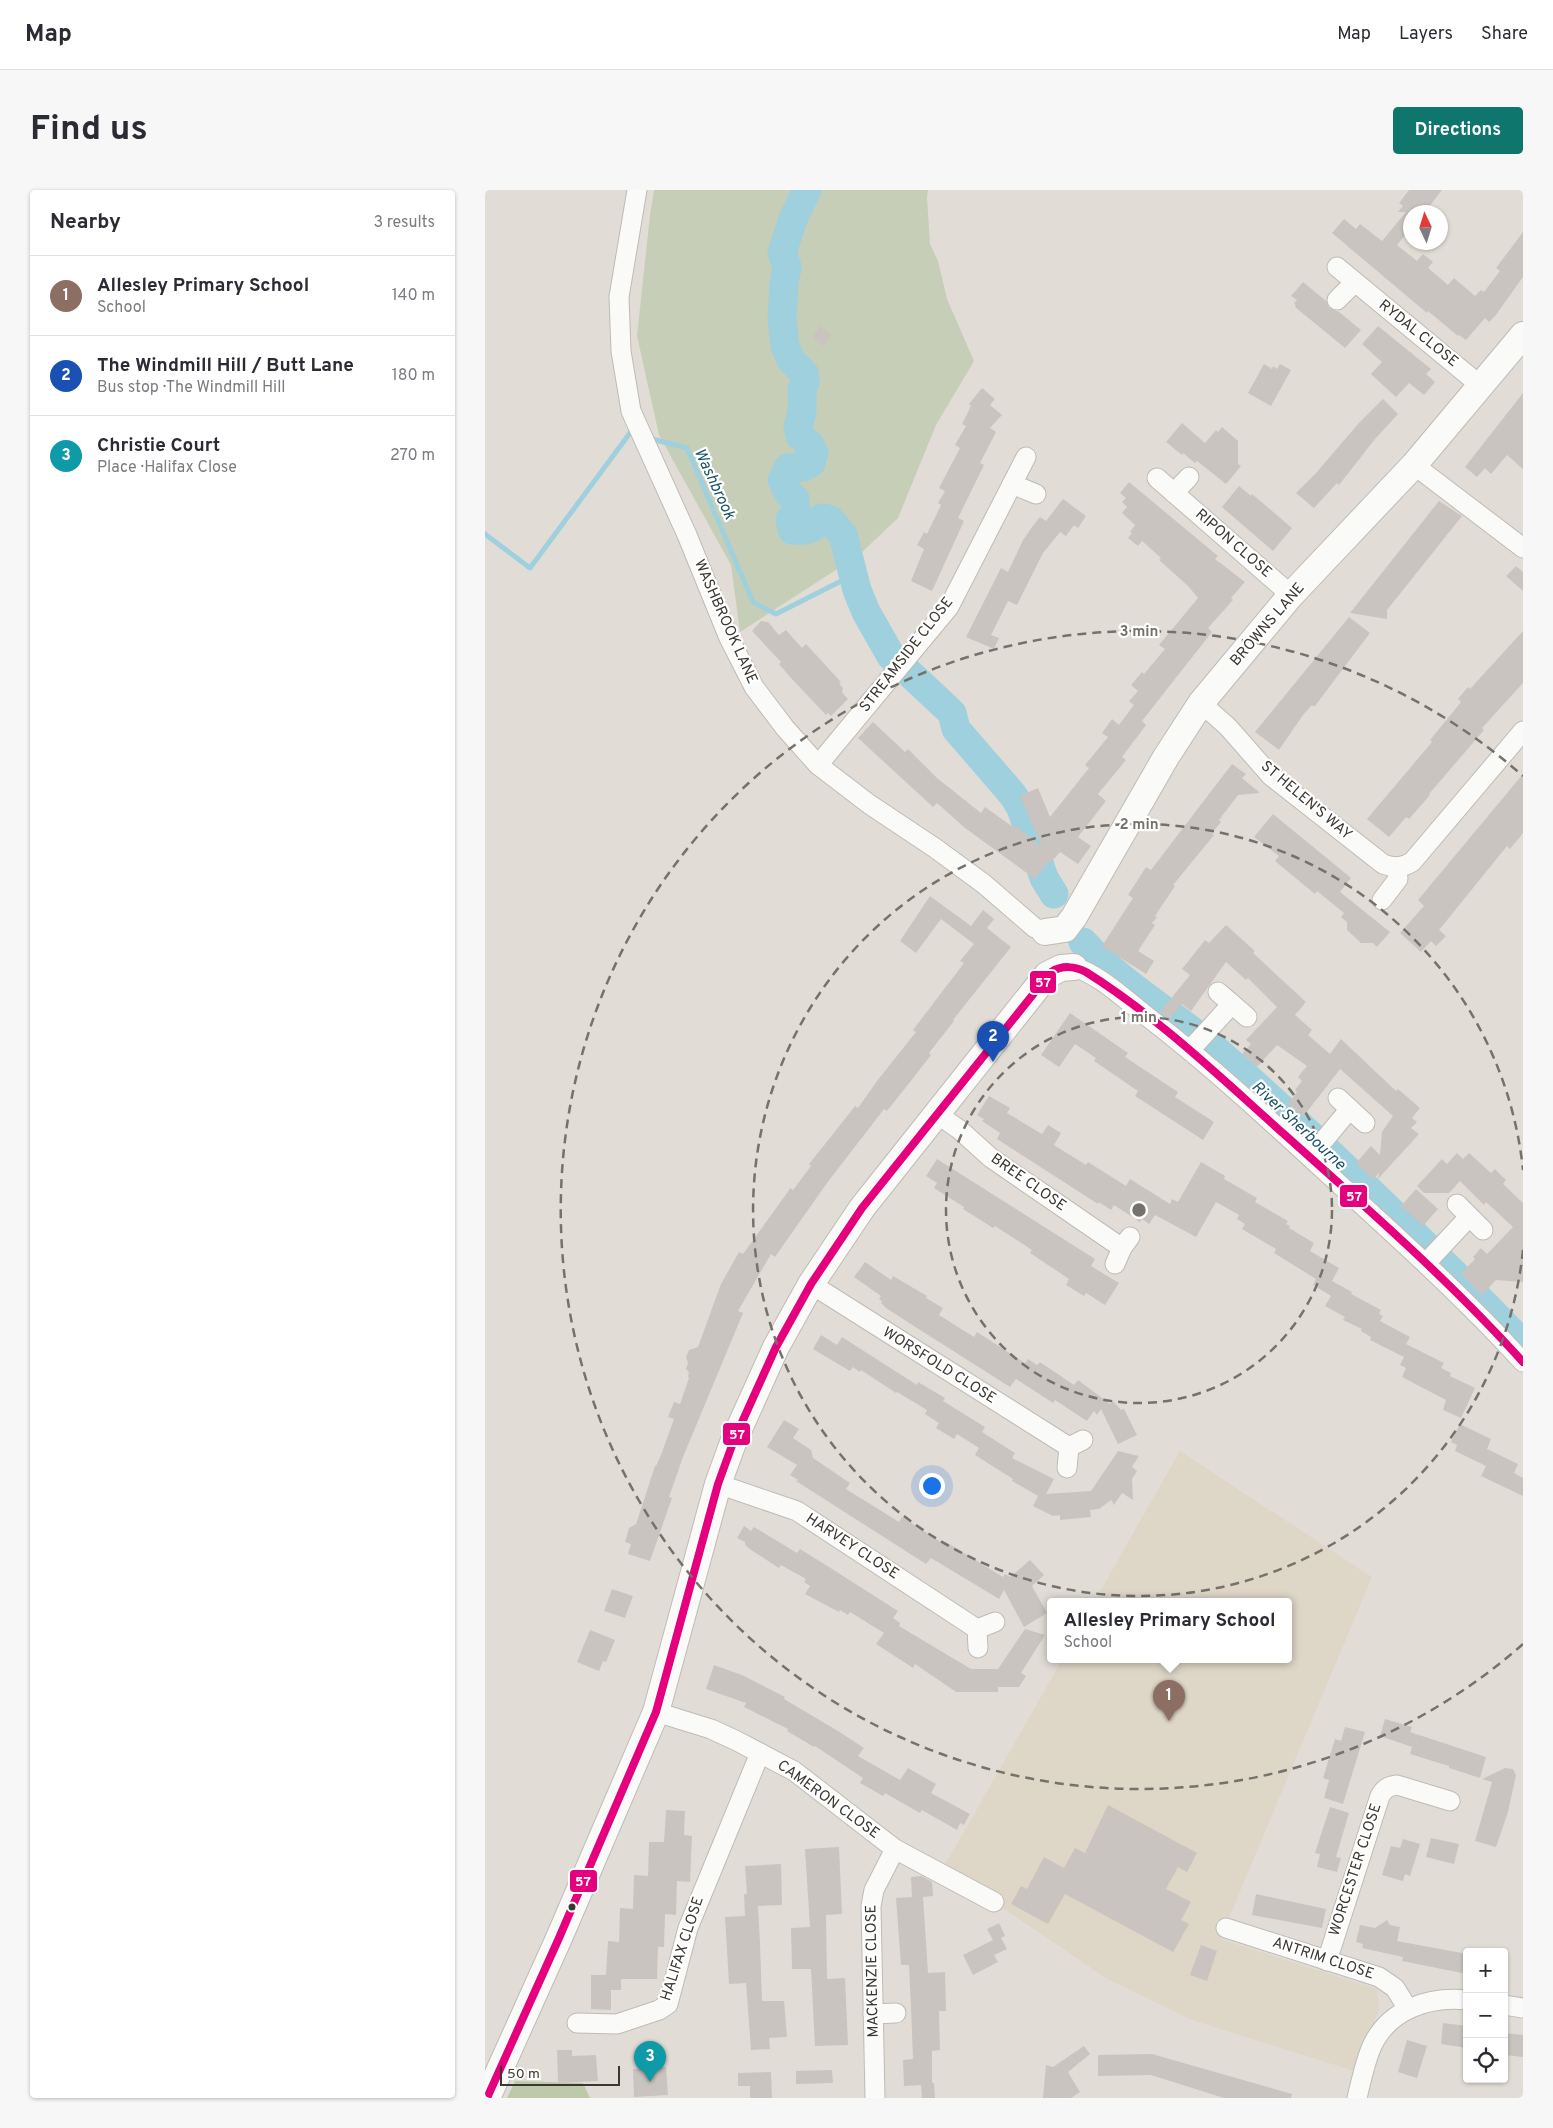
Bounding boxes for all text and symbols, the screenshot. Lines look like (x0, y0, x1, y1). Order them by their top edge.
text: Map (25, 20, 72, 50)
text: Map (1337, 23, 1371, 46)
text: Layers (1399, 23, 1453, 46)
text: Share (1481, 23, 1528, 46)
button: Directions (1393, 107, 1523, 154)
text: Find us (30, 108, 148, 152)
north arrow (1403, 205, 1448, 250)
text: Nearby (50, 209, 121, 236)
text: 3 results (373, 213, 435, 233)
text: Allesley Primary School (97, 274, 309, 298)
text: 1 (63, 286, 69, 306)
text: 140 m (392, 286, 435, 306)
street label: RYDAL CLOSE (1374, 296, 1462, 372)
text: School (97, 298, 146, 318)
text: The Windmill Hill / Butt Lane (97, 354, 354, 378)
text: 2 (61, 366, 71, 386)
text: 180 m (392, 366, 435, 386)
text: Bus stop · The Windmill Hill (97, 378, 286, 398)
text: Christie Court (97, 434, 220, 458)
water label: Washbrook (689, 445, 740, 524)
text: 3 (61, 446, 71, 466)
text: 270 m (390, 446, 435, 466)
text: Place · Halifax Close (97, 458, 237, 478)
street label: RIPON CLOSE (1191, 505, 1275, 583)
street label: WASHBROOK LANE (689, 557, 761, 687)
street label: BROWNS LANE (1227, 580, 1309, 670)
street label: STREAMSIDE CLOSE (856, 594, 958, 716)
text: 3 min (1119, 623, 1159, 642)
street label: ST HELEN'S WAY (1256, 757, 1356, 845)
text: 2 min (1119, 816, 1159, 835)
line badge: 57 (1029, 970, 1057, 994)
text: 57 (1035, 975, 1051, 992)
text: 1 min (1121, 1009, 1157, 1028)
pin: 2 (977, 1021, 1009, 1062)
water label: River Sherbourne (1247, 1077, 1350, 1175)
street label: BREE CLOSE (986, 1150, 1070, 1216)
line badge: 57 (1339, 1184, 1368, 1208)
text: 57 (1346, 1189, 1362, 1206)
centre of rings (1130, 1201, 1148, 1219)
street label: WORSFOLD CLOSE (879, 1323, 999, 1409)
line badge: 57 (722, 1422, 751, 1446)
text: 57 (729, 1427, 745, 1444)
your location (919, 1473, 945, 1499)
street label: HARVEY CLOSE (802, 1510, 902, 1584)
popup (1047, 1598, 1292, 1663)
text: Allesley Primary School (1063, 1609, 1276, 1633)
text: School (1063, 1633, 1112, 1653)
pin: 1 (1153, 1680, 1185, 1721)
street label: CAMERON CLOSE (773, 1756, 883, 1844)
street label: WORCESTER CLOSE (1326, 1801, 1386, 1939)
line badge: 57 (569, 1869, 598, 1893)
text: 57 (575, 1874, 591, 1891)
street label: HALIFAX CLOSE (657, 1894, 709, 2004)
unlabelled marker (567, 1902, 577, 1912)
street label: MACKENZIE CLOSE (862, 1904, 884, 2038)
street label: ANTRIM CLOSE (1270, 1934, 1376, 1984)
map controls (1463, 1948, 1508, 2083)
button: + (1463, 1948, 1508, 1993)
button: − (1463, 1993, 1508, 2038)
button: locate (1463, 2038, 1508, 2083)
pin: 3 (634, 2041, 666, 2082)
scale bar (500, 2063, 620, 2086)
text: 50 m (507, 2066, 540, 2083)

